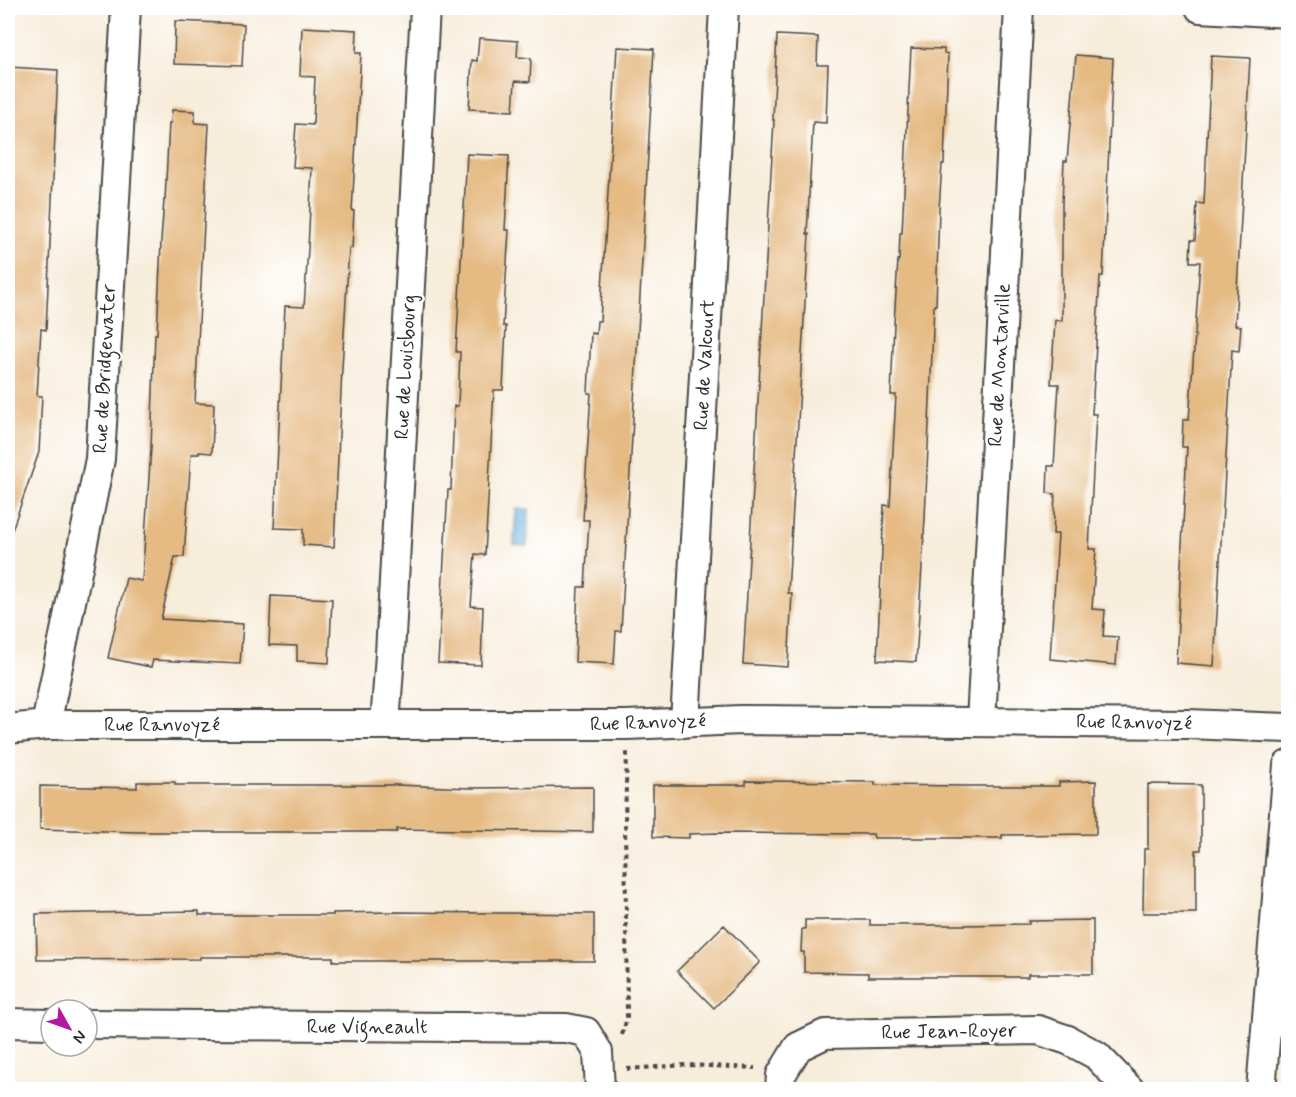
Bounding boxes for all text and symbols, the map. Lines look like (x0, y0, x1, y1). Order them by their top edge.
street label: Rue de Bridgewater (87, 283, 125, 454)
street label: Rue de Montarville (982, 283, 1018, 447)
street label: Rue de Louisbourg (389, 294, 423, 440)
street label: Rue de Valcourt (688, 299, 722, 431)
street label: Rue Ranvoyzé (590, 707, 707, 739)
street label: Rue Ranvoyzé (1076, 708, 1192, 738)
street label: Rue Ranvoyzé (104, 712, 220, 739)
north arrow (39, 998, 99, 1058)
street label: Rue Vigneault (307, 1014, 427, 1043)
street label: Rue Jean-Royer (881, 1017, 1018, 1047)
text: N (68, 1026, 91, 1048)

